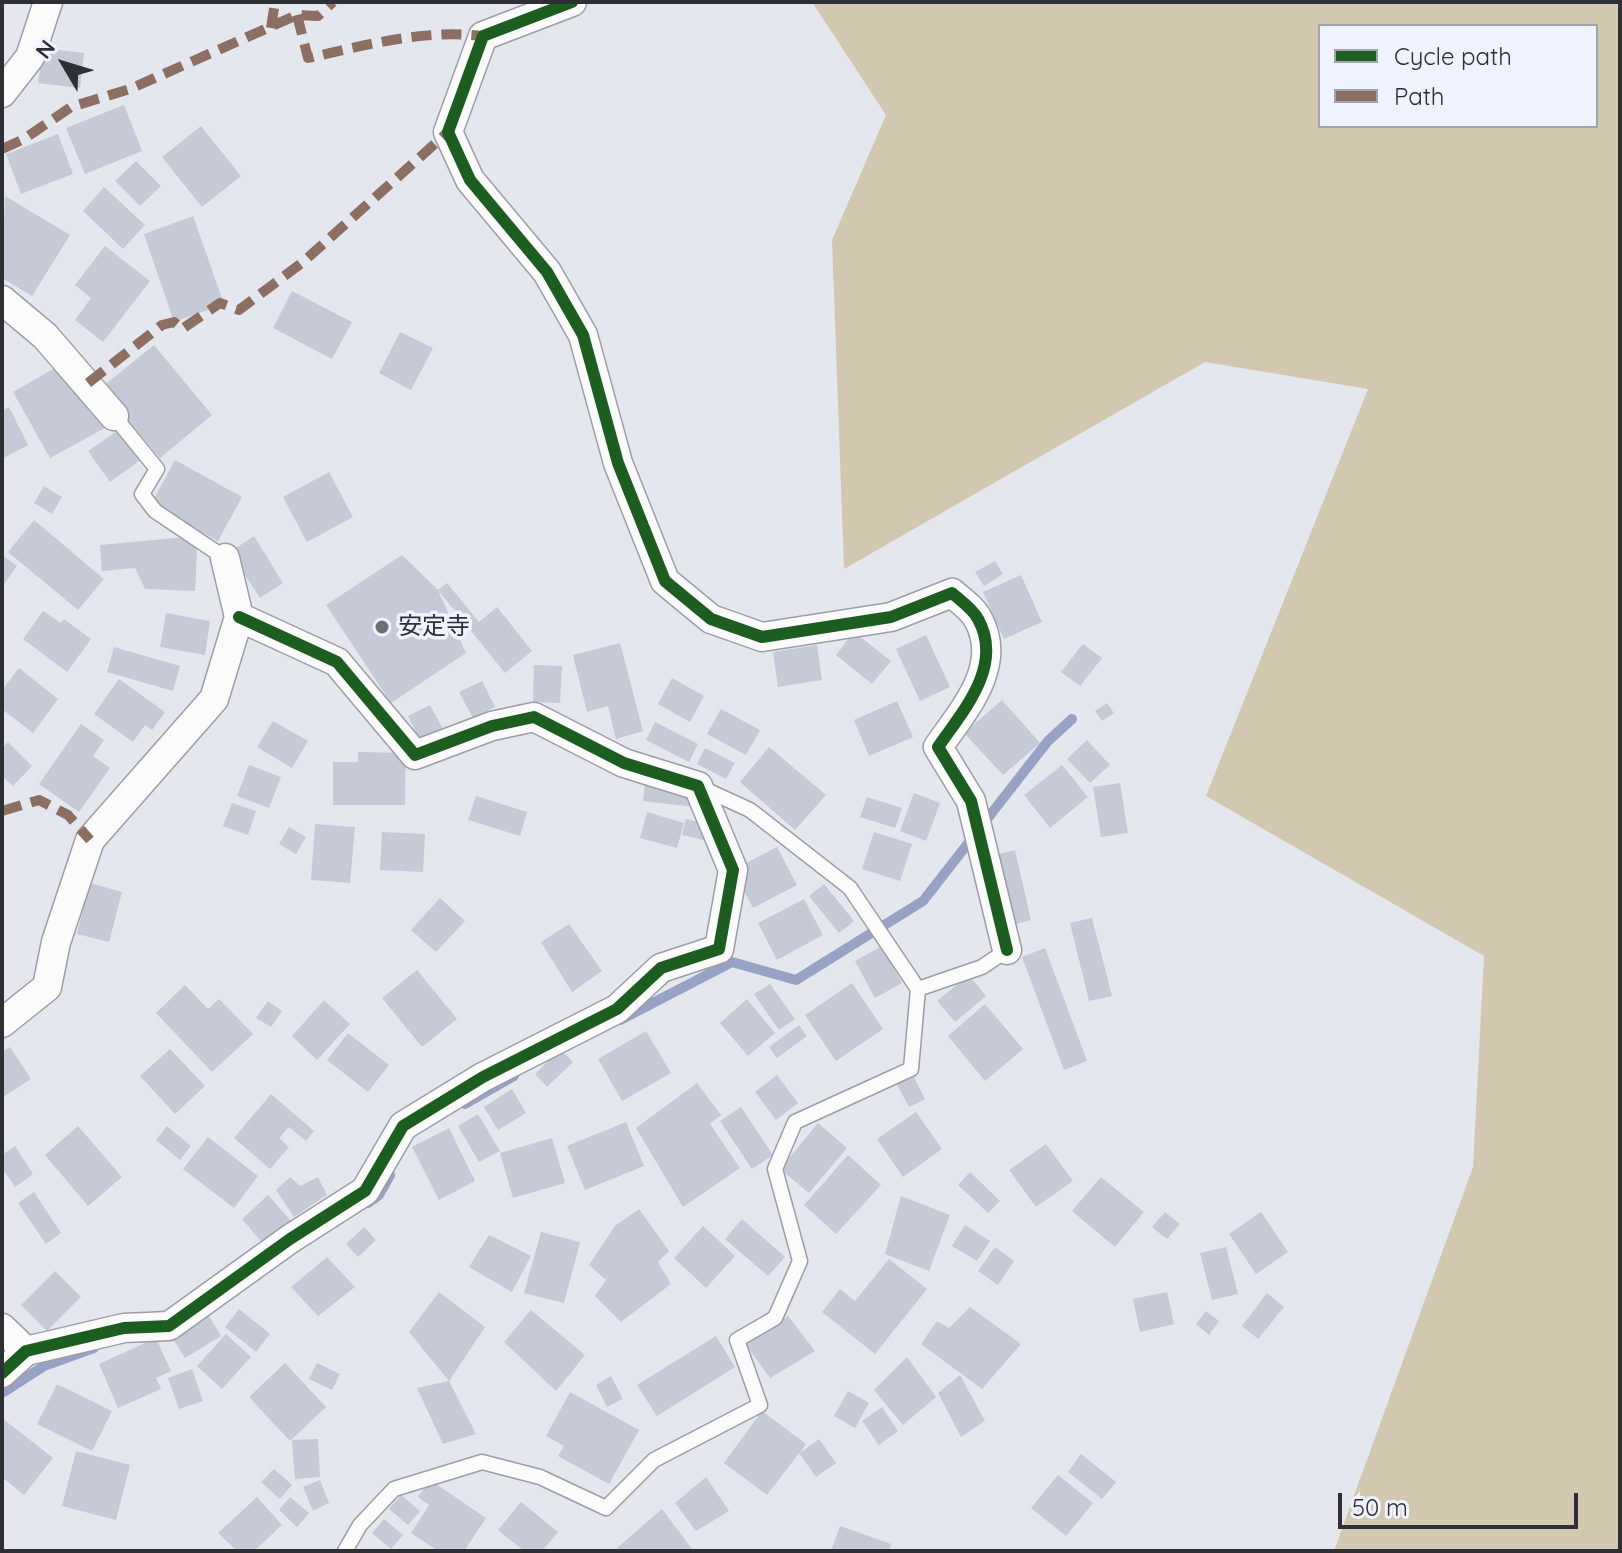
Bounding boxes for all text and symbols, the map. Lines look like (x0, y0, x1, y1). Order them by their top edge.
north arrow (24, 24, 104, 104)
legend (1318, 24, 1598, 128)
text: N (29, 34, 61, 64)
text: Cycle path (1394, 41, 1512, 71)
text: Path (1394, 81, 1445, 111)
place label: 安定寺 (398, 613, 470, 641)
marker: 安定寺 (373, 618, 391, 636)
scale bar (1342, 1477, 1582, 1527)
text: 50 m (1352, 1492, 1408, 1522)

